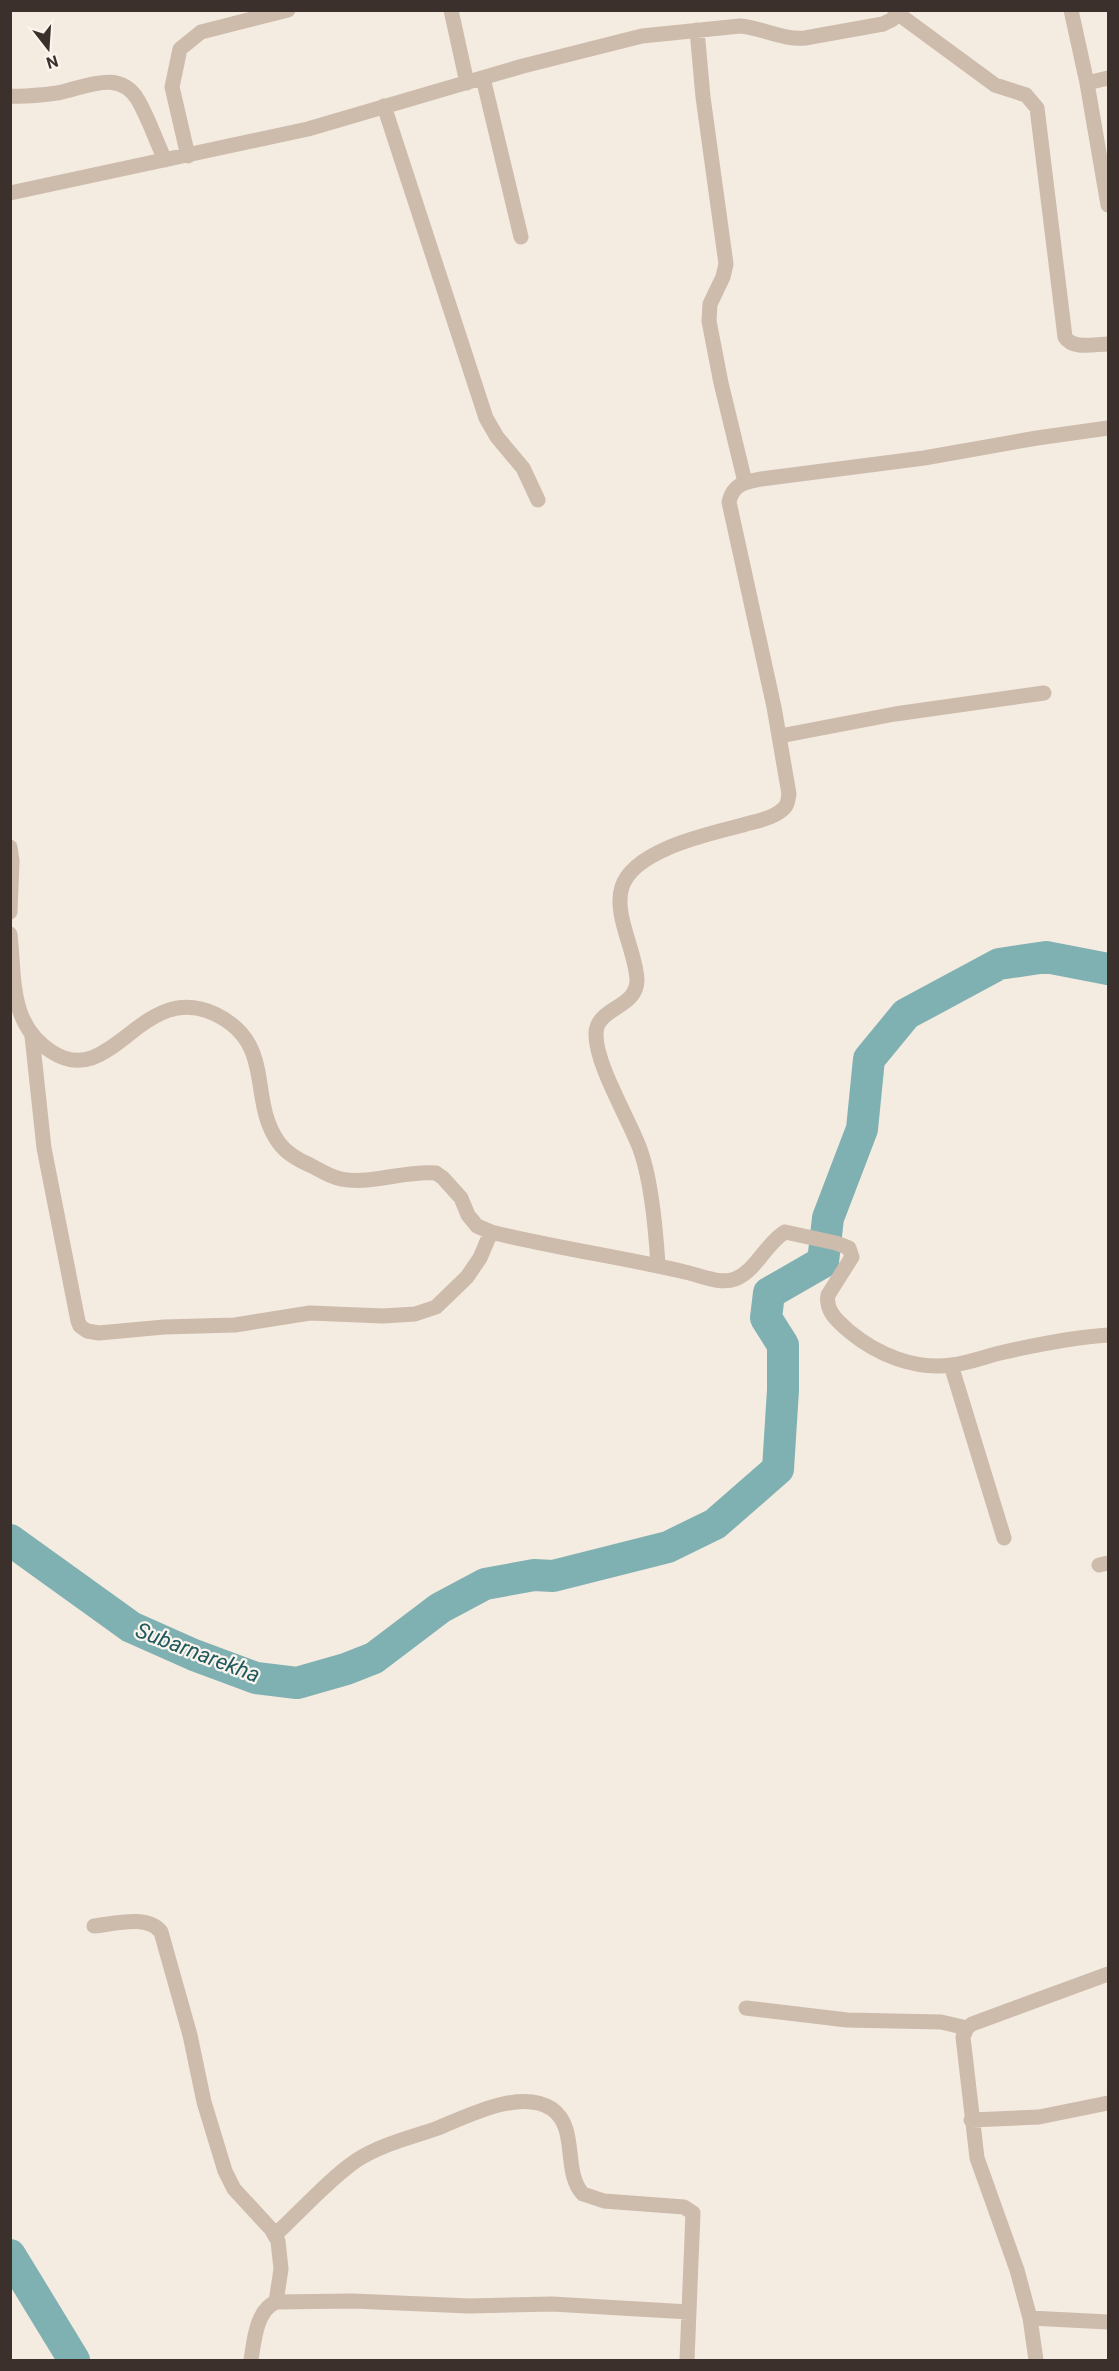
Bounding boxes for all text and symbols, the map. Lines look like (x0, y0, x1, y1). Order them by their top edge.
north arrow (18, 18, 78, 78)
text: N (44, 51, 60, 73)
water label: Subarnarekha (132, 1617, 264, 1688)

